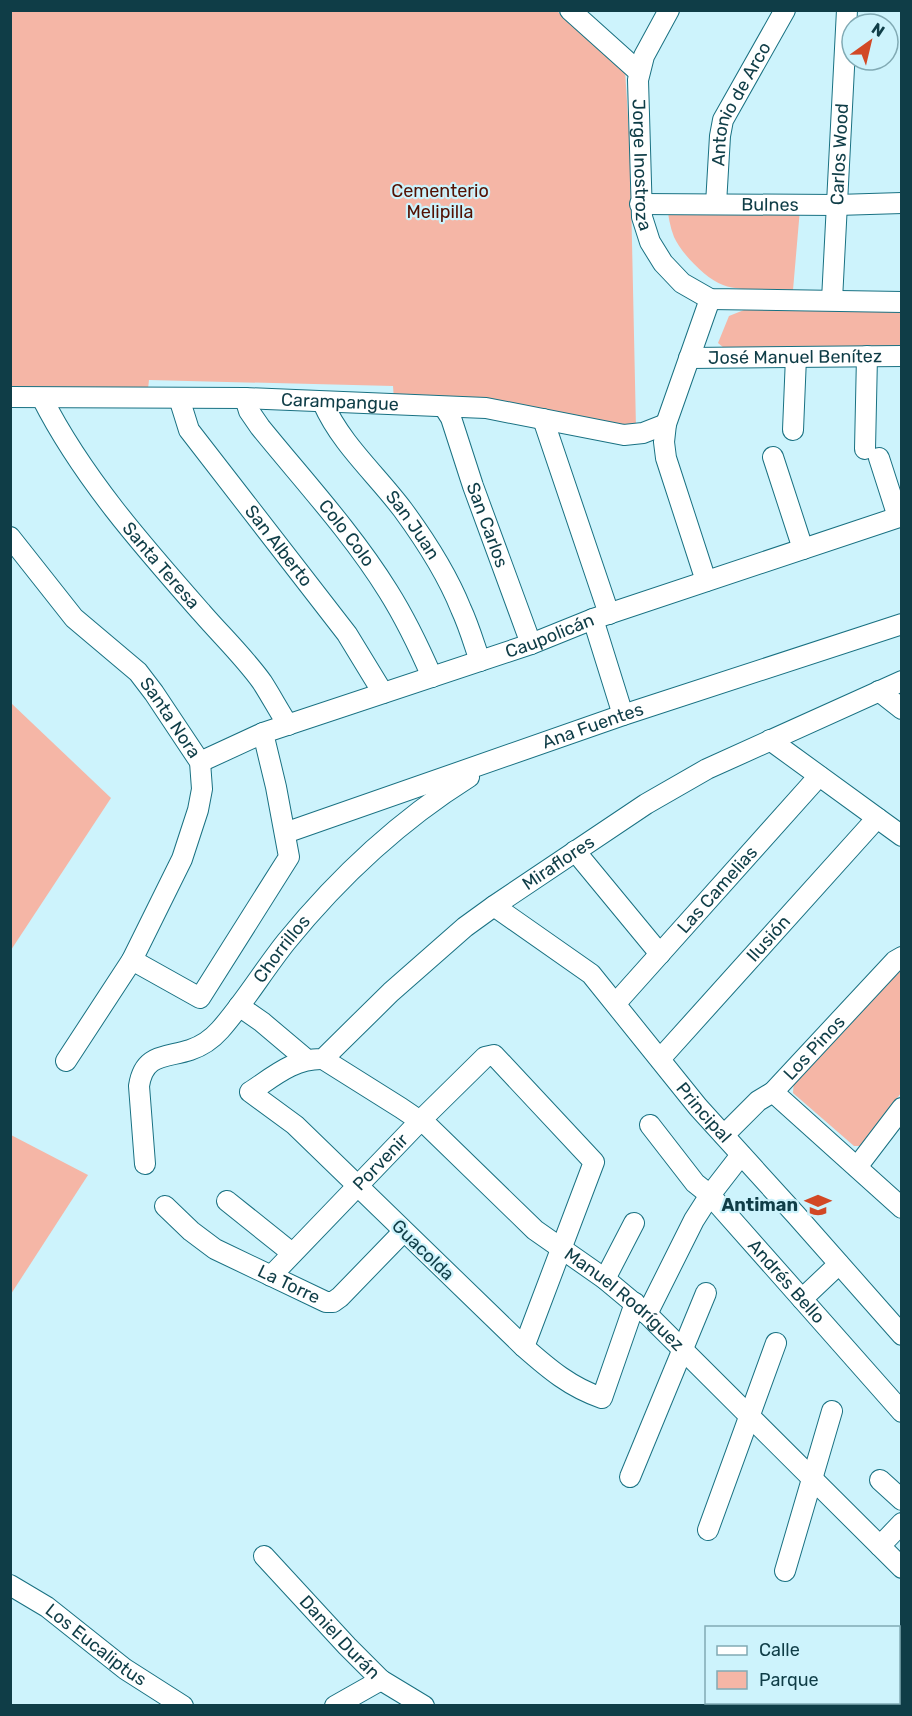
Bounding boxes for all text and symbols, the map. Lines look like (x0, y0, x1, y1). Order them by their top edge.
north arrow (840, 12, 900, 72)
text: N (868, 19, 888, 41)
street label: Antonio de Arco (707, 38, 776, 167)
street label: Jorge Inostroza (628, 99, 657, 234)
street label: Carlos Wood (826, 103, 853, 206)
park label: Cementerio Melipilla (391, 180, 489, 223)
street label: Bulnes (741, 194, 799, 216)
street label: José Manuel Benítez (708, 345, 882, 369)
street label: Carampangue (281, 389, 399, 415)
street label: San Carlos (462, 479, 513, 571)
street label: San Juan (381, 486, 445, 564)
street label: Colo Colo (314, 495, 379, 571)
street label: San Alberto (240, 501, 317, 591)
street label: Santa Teresa (118, 517, 204, 614)
street label: Caupolicán (502, 609, 597, 663)
street label: Santa Nora (135, 673, 205, 762)
street label: Ana Fuentes (539, 698, 646, 753)
street label: Miraflores (518, 831, 599, 895)
street label: Las Camelias (673, 842, 762, 938)
street label: Chorrillos (249, 911, 315, 987)
street label: Ilusión (742, 911, 795, 966)
street label: Los Pinos (779, 1011, 850, 1085)
street label: Principal (671, 1078, 736, 1147)
street label: Porvenir (348, 1129, 413, 1195)
school or university icon: Antiman (803, 1190, 833, 1220)
place label: Antiman (721, 1194, 798, 1216)
street label: Guacolda (387, 1215, 459, 1285)
street label: Andrés Bello (743, 1235, 830, 1328)
street label: Manuel Rodríguez (560, 1243, 689, 1356)
street label: La Torre (254, 1260, 324, 1309)
street label: Daniel Durán (295, 1591, 385, 1684)
street label: Los Eucaliptus (41, 1599, 151, 1691)
legend (705, 1626, 900, 1704)
text: Calle (759, 1639, 800, 1661)
text: Parque (759, 1669, 819, 1691)

